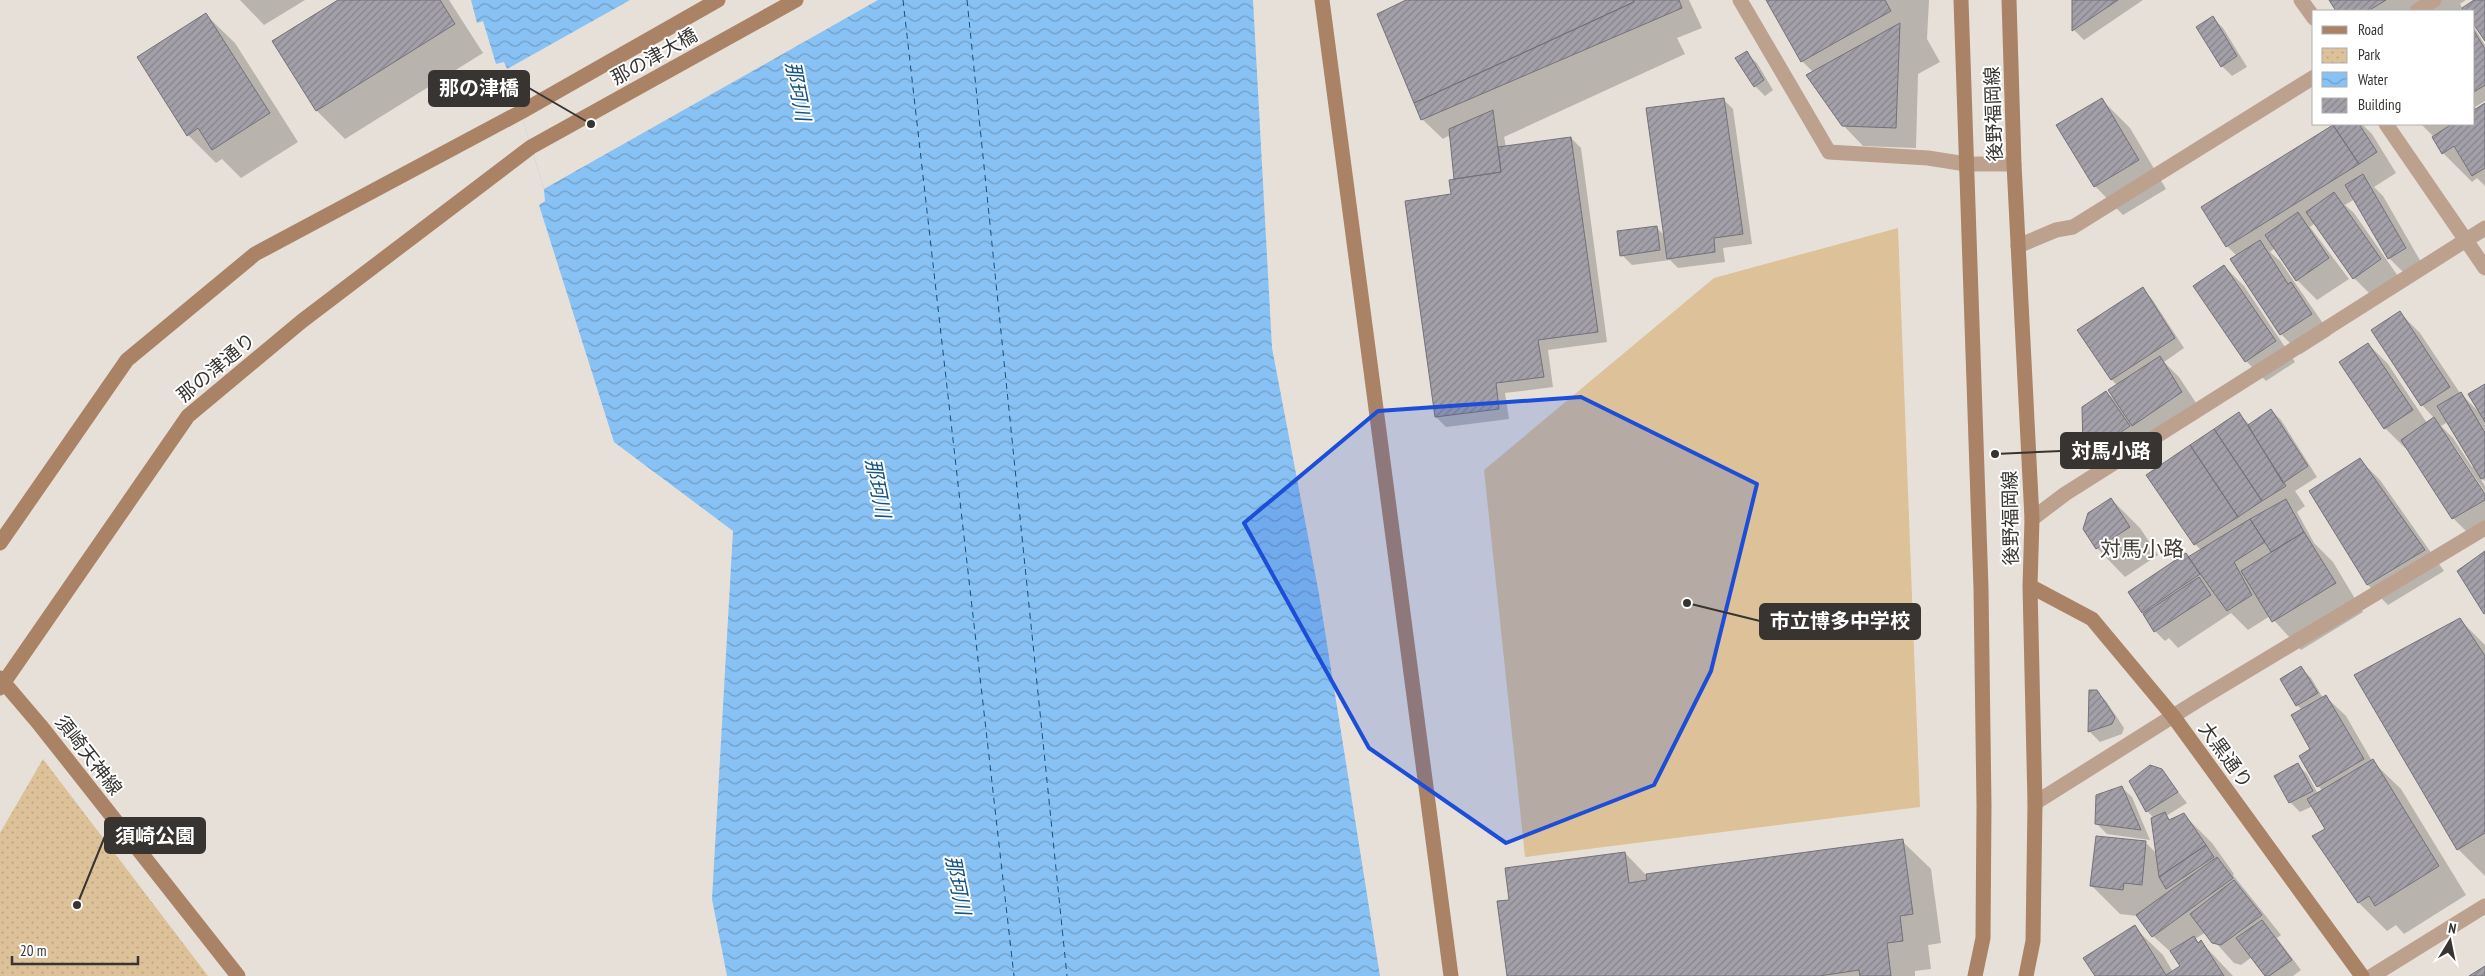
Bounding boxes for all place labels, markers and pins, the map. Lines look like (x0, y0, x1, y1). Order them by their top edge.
callout: 那の津橋 (429, 71, 529, 106)
callout: 対馬小路 (2061, 433, 2161, 468)
callout: 市立博多中学校 (1760, 604, 1920, 639)
callout: 須崎公園 (105, 818, 205, 853)

